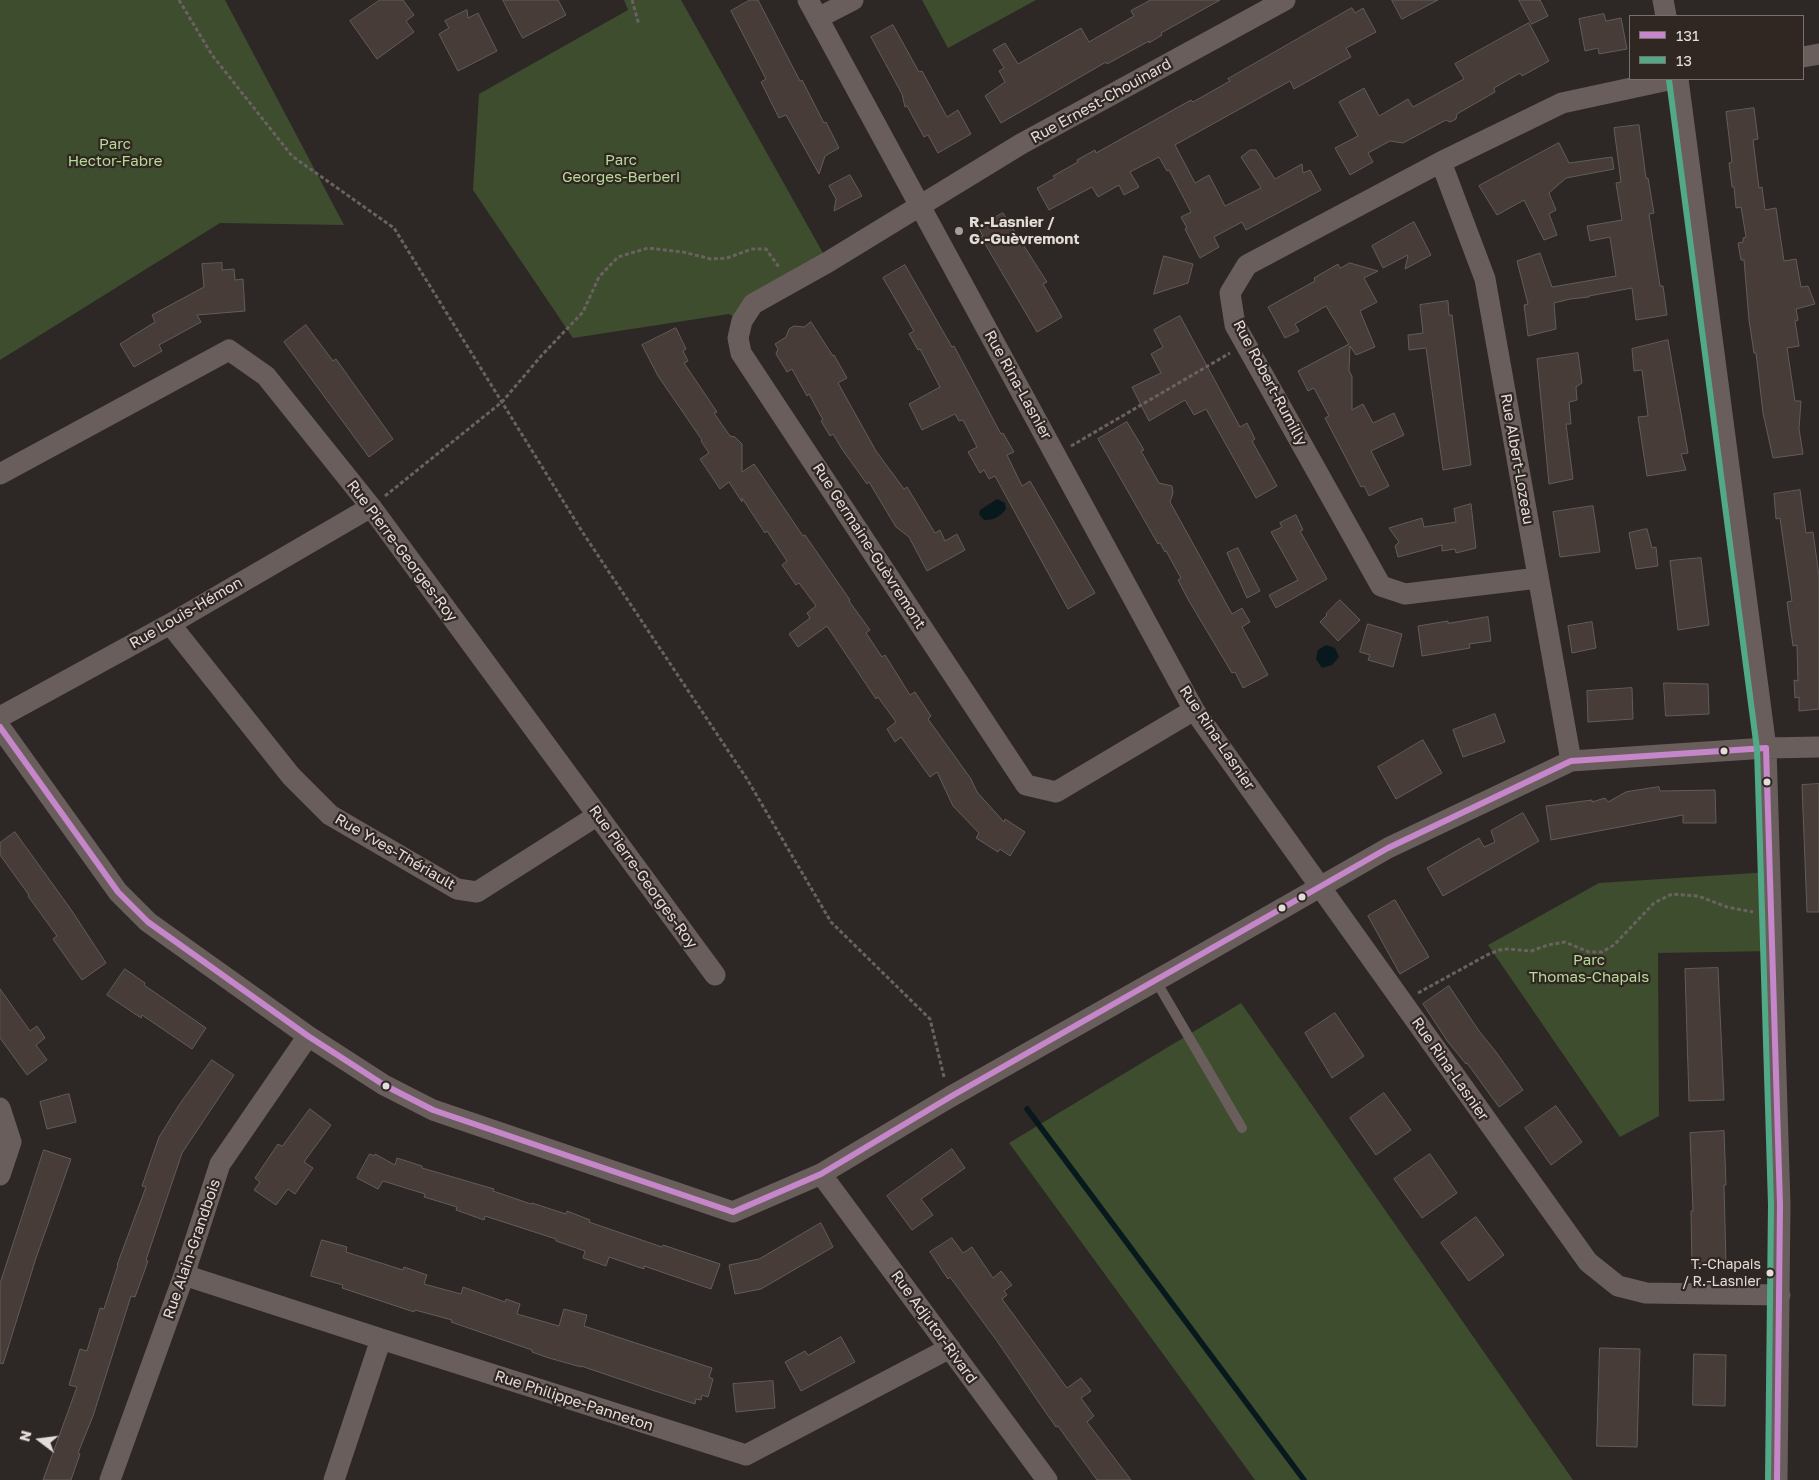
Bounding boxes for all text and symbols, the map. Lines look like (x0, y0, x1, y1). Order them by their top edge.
legend (1629, 15, 1804, 80)
text: 131 (1676, 26, 1699, 44)
text: 13 (1676, 51, 1692, 69)
street label: Rue Ernest-Chouinard (1028, 55, 1174, 147)
park label: Parc Hector-Fabre (68, 135, 162, 170)
park label: Parc Georges-Berberi (562, 151, 680, 186)
place label: R.-Lasnier / G.-Guèvremont (969, 213, 1079, 248)
marker: R.-Lasnier / G.-Guèvremont (953, 225, 965, 237)
street label: Rue Robert-Rumilly (1229, 317, 1311, 449)
street label: Rue Rina-Lasnier (981, 327, 1055, 443)
street label: Rue Albert-Lozeau (1497, 392, 1537, 526)
street label: Rue Germaine-Guèvremont (809, 460, 929, 632)
street label: Rue Pierre-Georges-Roy (343, 477, 461, 625)
street label: Rue Louis-Hémon (126, 573, 246, 653)
street label: Rue Rina-Lasnier (1175, 682, 1259, 794)
unlabelled marker (1719, 746, 1729, 756)
unlabelled marker (1762, 777, 1772, 787)
street label: Rue Pierre-Georges-Roy (585, 802, 701, 952)
street label: Rue Yves-Thériault (332, 810, 458, 894)
unlabelled marker (1297, 892, 1307, 902)
unlabelled marker (1277, 903, 1287, 913)
park label: Parc Thomas-Chapais (1529, 951, 1649, 986)
street label: Rue Rina-Lasnier (1408, 1014, 1492, 1124)
unlabelled marker (381, 1081, 391, 1091)
street label: Rue Alain-Grandbois (160, 1177, 224, 1321)
place label: T.-Chapais / R.-Lasnier (1682, 1257, 1761, 1290)
street label: Rue Adjutor-Rivard (887, 1267, 981, 1387)
marker: T.-Chapais / R.-Lasnier (1765, 1268, 1775, 1278)
street label: Rue Philippe-Panneton (492, 1367, 656, 1435)
north arrow (15, 1415, 65, 1465)
text: N (15, 1429, 35, 1443)

